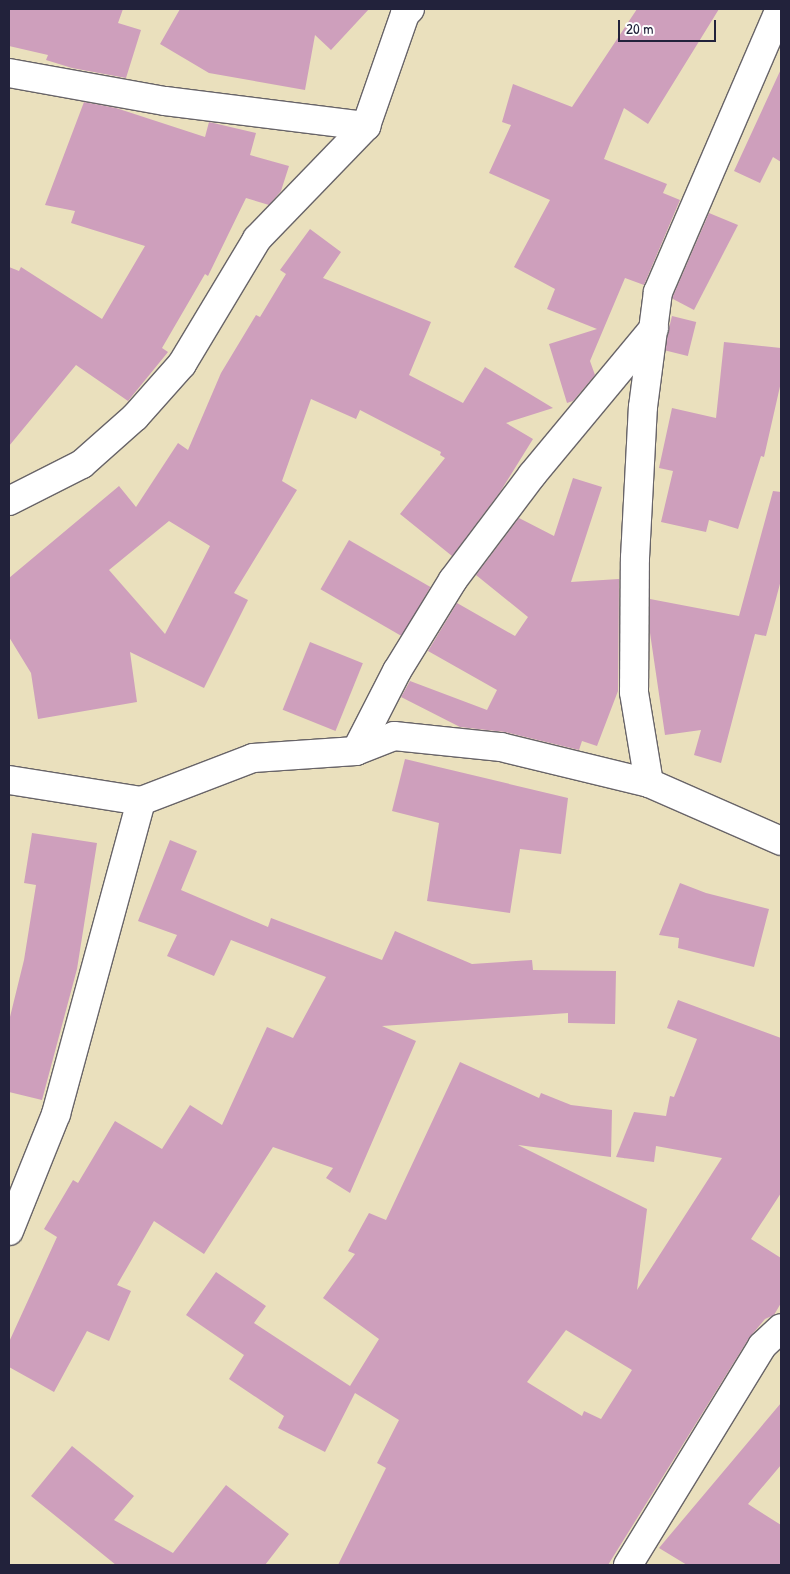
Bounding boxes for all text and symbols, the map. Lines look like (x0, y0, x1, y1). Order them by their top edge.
scale bar (620, 10, 718, 42)
text: 20 m (626, 18, 653, 39)

